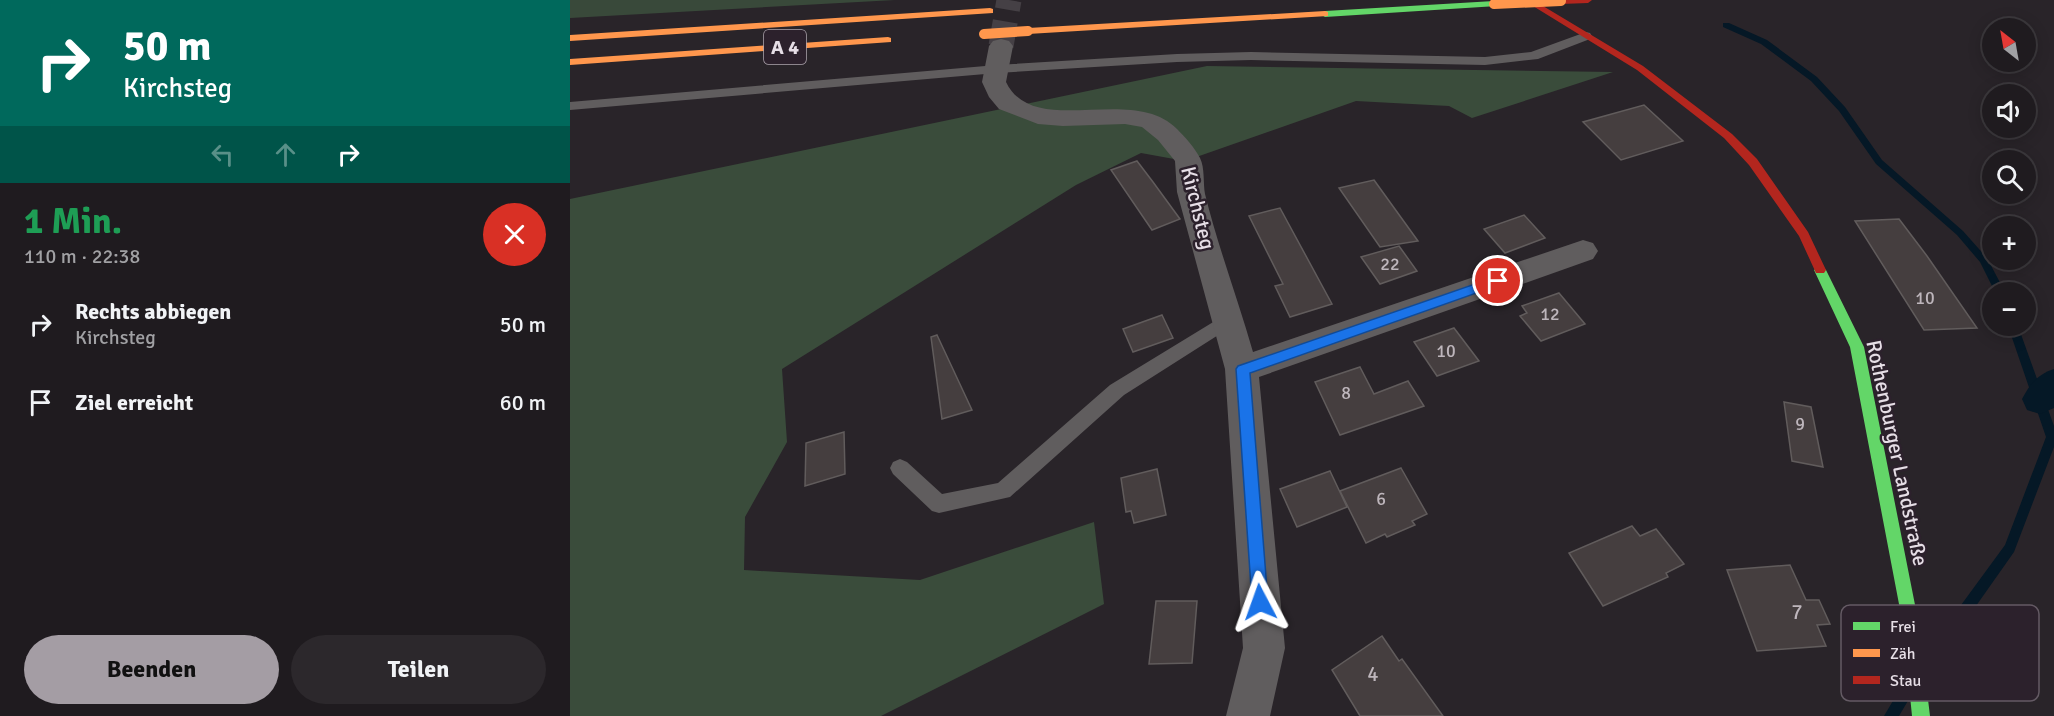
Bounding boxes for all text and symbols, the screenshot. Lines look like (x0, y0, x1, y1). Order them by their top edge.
north arrow (1982, 18, 2036, 72)
map controls (1982, 18, 2036, 336)
text: 50 m (123, 21, 212, 72)
icon: right (24, 24, 102, 102)
road number: A 4 (764, 30, 806, 64)
text: Kirchsteg (123, 72, 232, 105)
button: sound (1982, 84, 2036, 138)
icon: left (206, 138, 239, 171)
icon: ahead (269, 138, 302, 171)
icon: right (332, 138, 365, 171)
button: search (1982, 150, 2036, 204)
street label: Kirchsteg (1175, 164, 1221, 252)
text: 1 Min. (24, 199, 122, 244)
button: close (483, 203, 546, 266)
button: + (1982, 216, 2036, 270)
text: 110 m · 22:38 (24, 244, 140, 269)
house number: 22 (1380, 253, 1400, 275)
pin (1472, 255, 1523, 306)
icon: arrive (1481, 264, 1514, 297)
button: − (1982, 282, 2036, 336)
house number: 10 (1915, 287, 1935, 309)
text: Rechts abbiegen (75, 298, 231, 325)
house number: 12 (1540, 303, 1560, 325)
icon: right (24, 308, 57, 341)
text: 50 m (500, 311, 546, 338)
text: Kirchsteg (75, 325, 156, 350)
street label: Rothenburger Landstraße (1860, 338, 1934, 568)
house number: 10 (1436, 340, 1456, 362)
house number: 8 (1341, 382, 1351, 404)
icon: arrive (24, 386, 57, 419)
text: Ziel erreicht (75, 389, 193, 416)
text: 60 m (500, 389, 546, 416)
house number: 9 (1795, 413, 1805, 435)
house number: 6 (1376, 488, 1386, 510)
position arrow (1228, 570, 1292, 634)
house number: 7 (1791, 599, 1803, 625)
legend (1841, 605, 2039, 701)
text: Frei (1890, 617, 1916, 637)
button: Beenden (24, 635, 279, 704)
button: Teilen (291, 635, 546, 704)
text: Zäh (1890, 644, 1916, 664)
house number: 4 (1367, 661, 1379, 687)
text: Stau (1890, 671, 1921, 691)

